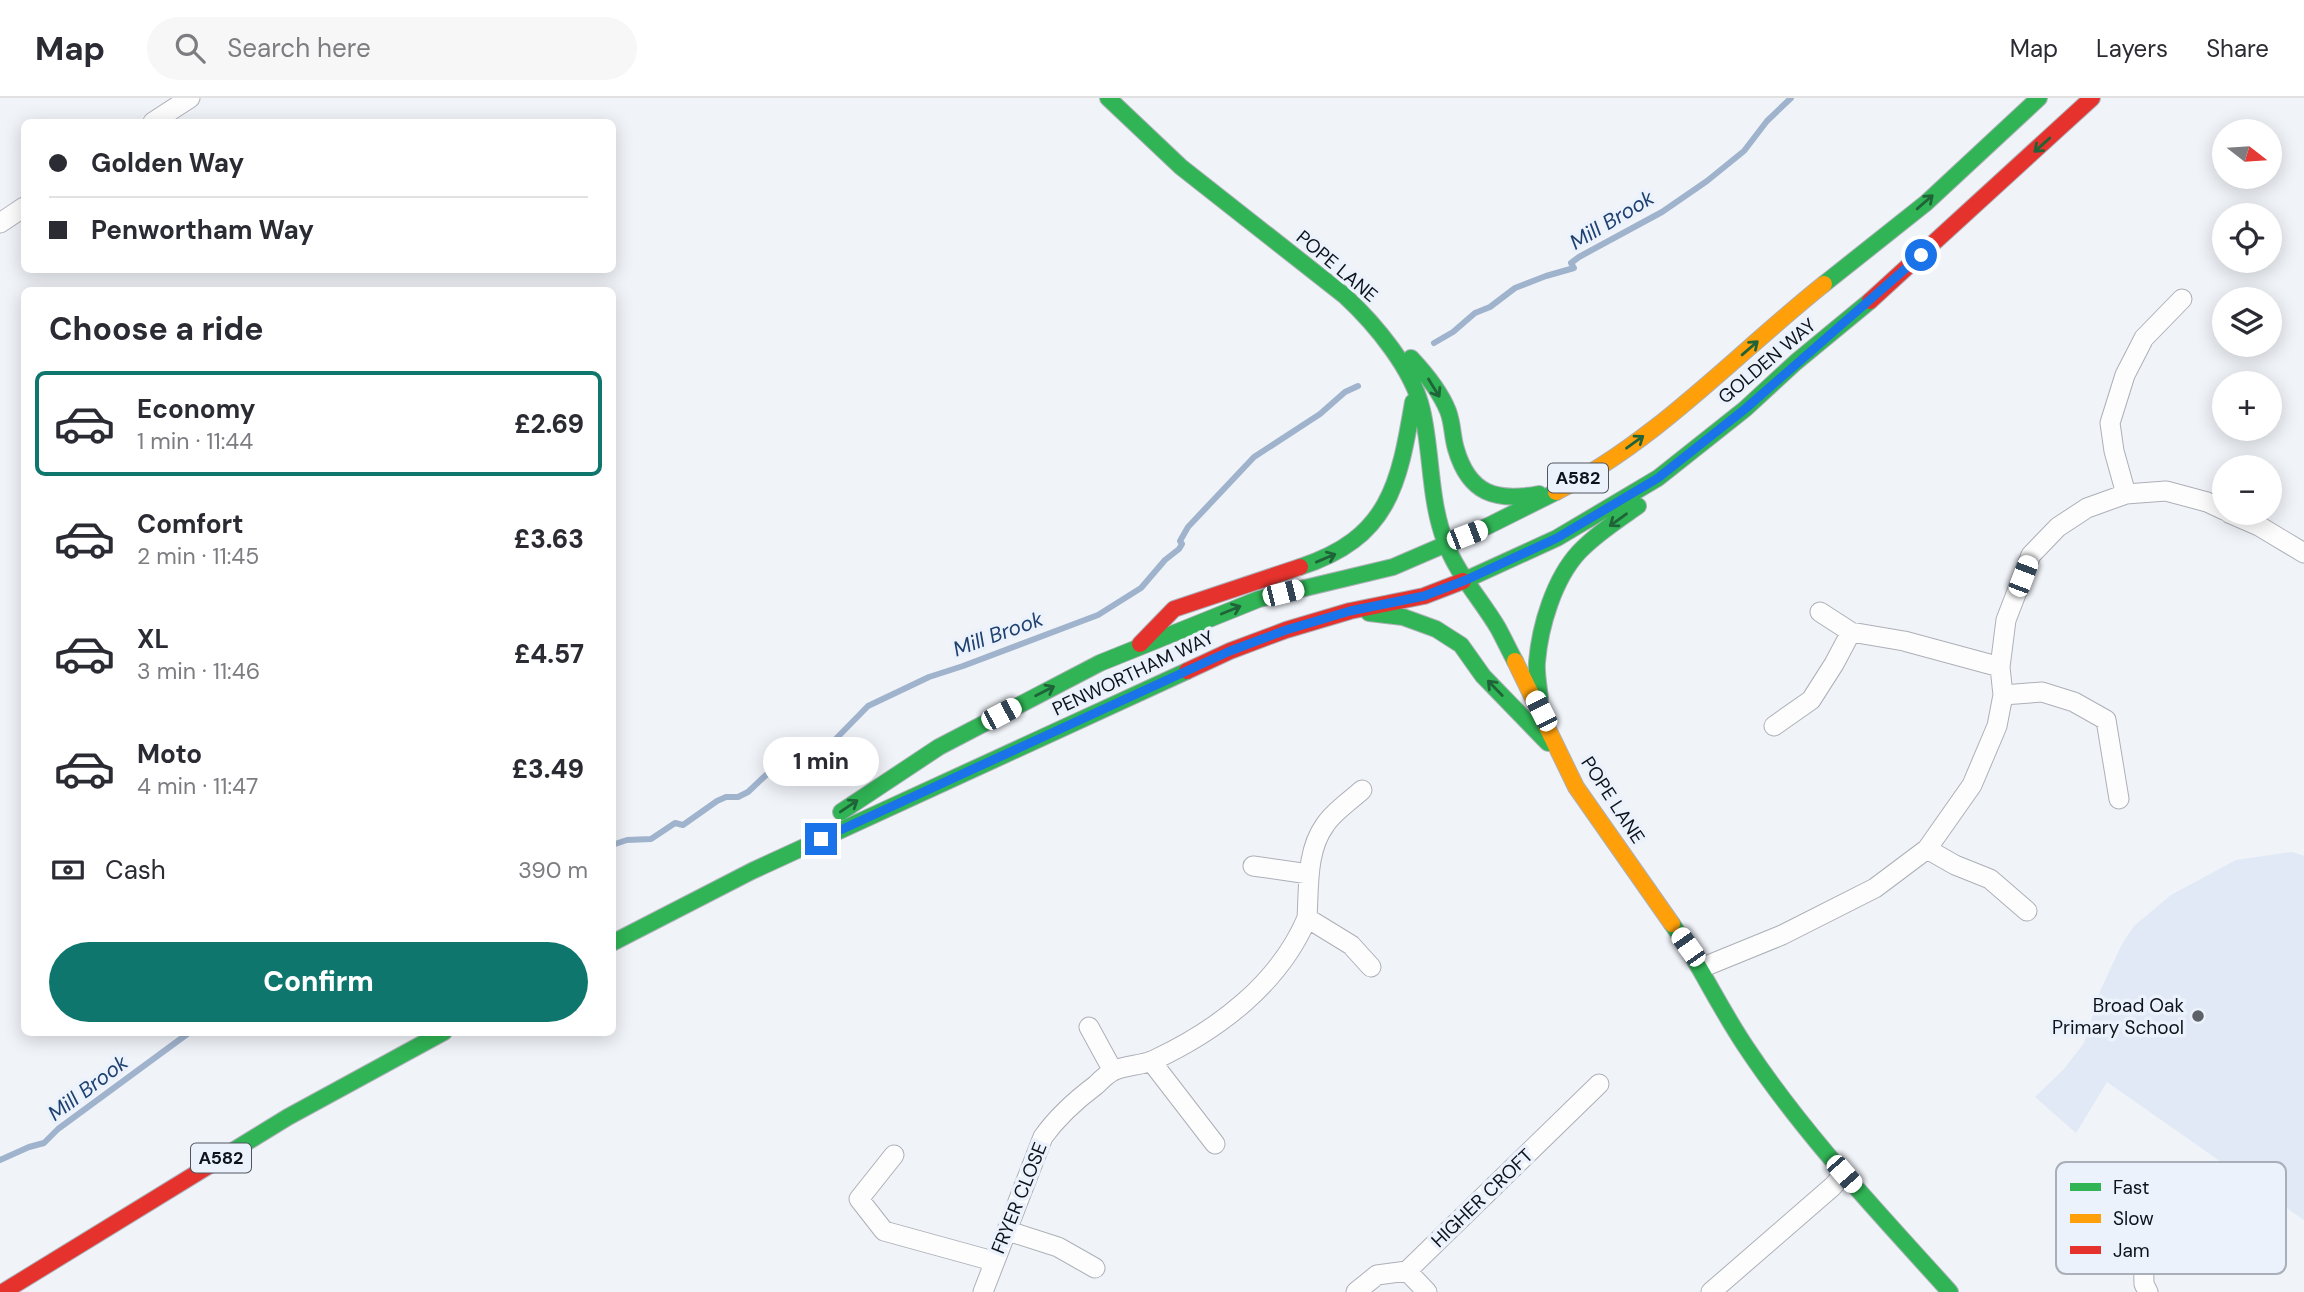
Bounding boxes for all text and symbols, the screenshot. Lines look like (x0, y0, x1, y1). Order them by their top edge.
search box (147, 17, 637, 80)
text: Map (35, 27, 105, 70)
icon: search (171, 29, 209, 67)
text: Search here (227, 31, 371, 65)
text: Map (2010, 33, 2058, 64)
text: Layers (2096, 33, 2168, 64)
text: Share (2206, 33, 2269, 64)
north arrow (2212, 119, 2282, 189)
map controls (2212, 119, 2282, 525)
one-way arrow (2034, 136, 2052, 152)
text: Golden Way (91, 146, 244, 180)
water label: Mill Brook (1565, 184, 1660, 256)
one-way arrow (1916, 194, 1934, 210)
button: locate (2212, 203, 2282, 273)
text: Penwortham Way (91, 213, 314, 247)
street label: POPE LANE (1291, 225, 1383, 307)
route start (1905, 239, 1937, 271)
button: layers (2212, 287, 2282, 357)
text: Choose a ride (49, 308, 264, 350)
street label: GOLDEN WAY (1713, 313, 1821, 409)
one-way arrow (1741, 340, 1759, 356)
button: + (2212, 371, 2282, 441)
one-way arrow (1428, 378, 1442, 398)
icon: car (53, 392, 116, 455)
text: Economy (137, 392, 255, 426)
text: £2.69 (514, 407, 584, 441)
text: 1 min · 11:44 (137, 426, 253, 456)
one-way arrow (1625, 435, 1644, 449)
button: − (2212, 455, 2282, 525)
road number: A582 (1548, 464, 1608, 492)
icon: car (53, 507, 116, 570)
text: Comfort (137, 507, 243, 541)
one-way arrow (1609, 513, 1628, 527)
car (1444, 518, 1491, 552)
text: £3.63 (514, 522, 584, 556)
text: 2 min · 11:45 (137, 541, 259, 571)
one-way arrow (1315, 551, 1337, 564)
car (2006, 553, 2041, 599)
car (1261, 578, 1306, 608)
one-way arrow (1220, 602, 1242, 615)
water label: Mill Brook (949, 605, 1047, 663)
icon: car (53, 622, 116, 685)
text: XL (137, 622, 169, 656)
street label: PENWORTHAM WAY (1048, 625, 1218, 721)
text: £4.57 (514, 637, 584, 671)
text: 3 min · 11:46 (137, 656, 260, 686)
one-way arrow (1486, 680, 1503, 697)
one-way arrow (1034, 684, 1055, 697)
car (1523, 688, 1560, 734)
car (978, 695, 1025, 733)
icon: car (53, 737, 116, 800)
text: Moto (137, 737, 202, 771)
callout: 1 min (763, 738, 879, 786)
text: 1 min (793, 746, 849, 776)
text: £3.49 (512, 752, 584, 786)
street label: POPE LANE (1576, 752, 1650, 848)
text: 4 min · 11:47 (137, 771, 258, 801)
one-way arrow (839, 799, 858, 813)
route end (805, 823, 837, 855)
icon: cash (49, 851, 87, 889)
text: Cash (105, 853, 166, 887)
text: 390 m (518, 855, 588, 885)
car (1668, 924, 1709, 970)
button: Confirm (49, 942, 588, 1022)
place label: Broad Oak Primary School (2052, 993, 2184, 1040)
marker: Broad Oak Primary School (2190, 1008, 2206, 1024)
water label: Mill Brook (42, 1048, 134, 1127)
street label: FRYER CLOSE (985, 1139, 1053, 1257)
road number: A582 (191, 1143, 251, 1172)
street label: HIGHER CROFT (1426, 1143, 1538, 1253)
car (1823, 1151, 1866, 1197)
legend (2056, 1162, 2286, 1274)
text: Fast (2113, 1175, 2149, 1200)
text: Slow (2113, 1206, 2154, 1231)
text: Jam (2113, 1238, 2150, 1263)

